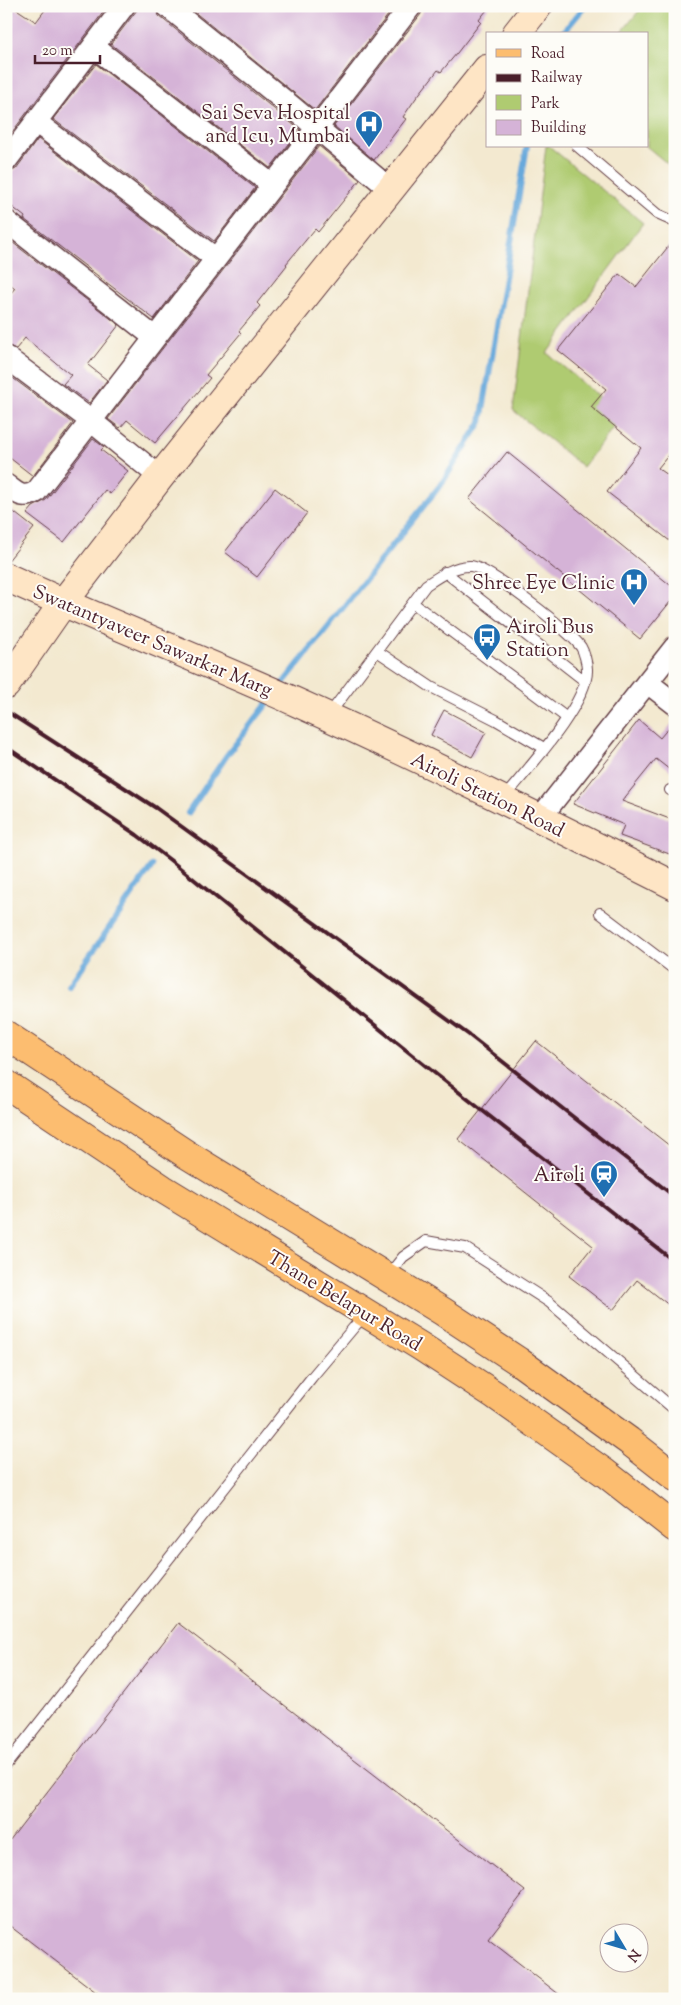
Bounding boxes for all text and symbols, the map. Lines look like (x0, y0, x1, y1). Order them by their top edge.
scale bar (35, 32, 100, 64)
legend (486, 32, 648, 148)
text: 20 m (42, 41, 73, 62)
text: Road (531, 44, 565, 65)
text: Railway (531, 68, 583, 89)
text: Park (531, 94, 560, 115)
place label: Sai Seva Hospital and Icu, Mumbai (201, 100, 350, 152)
hospital icon: Sai Seva Hospital and Icu, Mumbai (354, 109, 384, 148)
text: Building (531, 118, 586, 139)
hospital icon: Shree Eye Clinic (619, 567, 649, 606)
place label: Shree Eye Clinic (472, 570, 615, 599)
street label: Swatantyaveer Sawarkar Marg (28, 579, 277, 706)
place label: Airoli Bus Station (506, 614, 594, 666)
bus stop icon: Airoli Bus Station (472, 622, 502, 661)
street label: Airoli Station Road (405, 746, 569, 846)
station icon: Airoli (589, 1159, 619, 1198)
place label: Airoli (534, 1162, 585, 1191)
street label: Thane Belapur Road (261, 1244, 427, 1360)
north arrow (598, 1922, 648, 1972)
text: N (621, 1944, 644, 1965)

